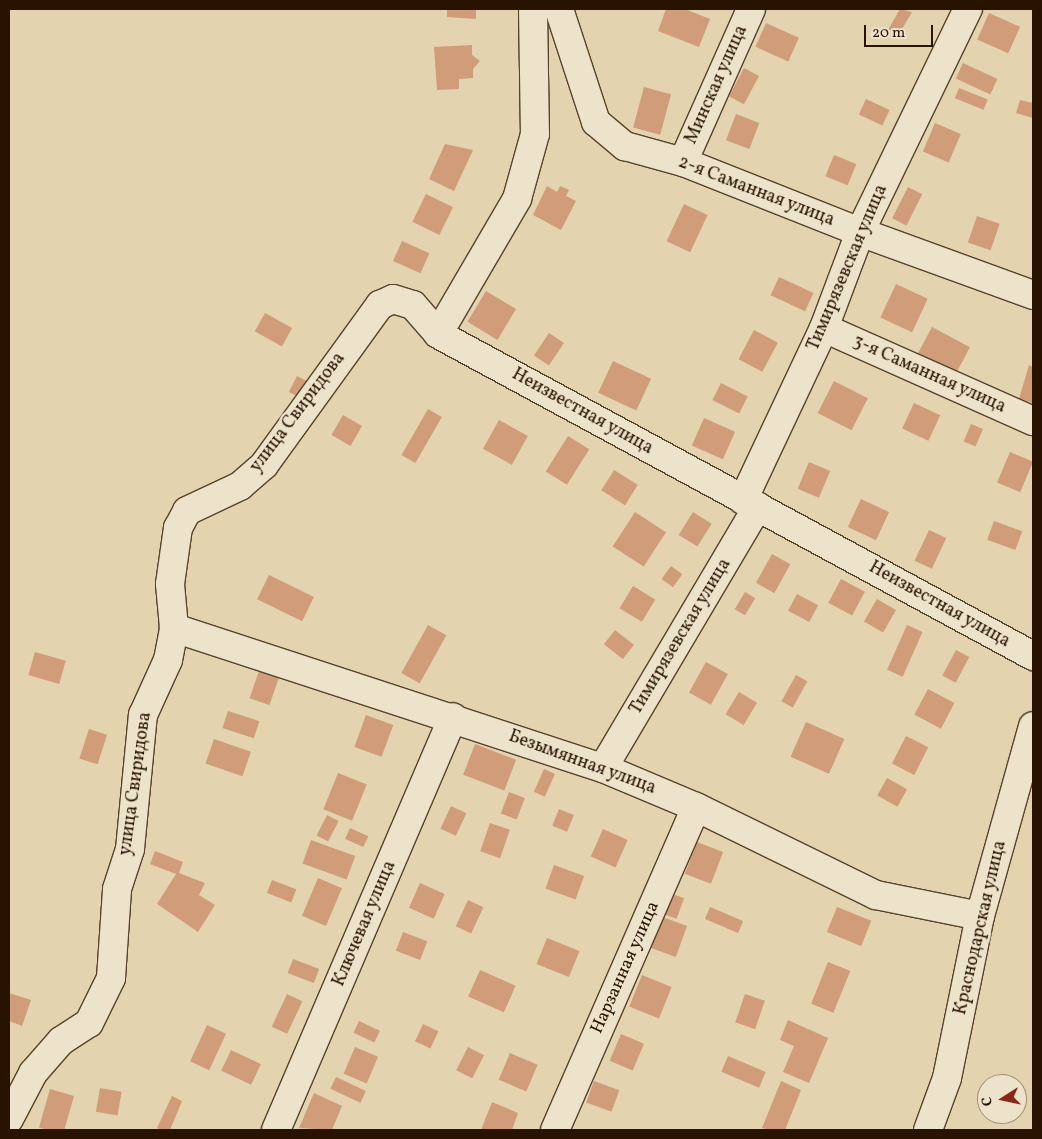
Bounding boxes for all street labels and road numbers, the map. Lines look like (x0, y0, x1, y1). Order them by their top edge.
street label: Минская улица (681, 22, 753, 148)
street label: 2-я Саманная улица (675, 152, 837, 232)
street label: Тимирязевская улица (803, 182, 893, 354)
street label: 3-я Саманная улица (849, 331, 1009, 419)
street label: улица Свиридова (246, 349, 350, 477)
street label: Неизвестная улица (507, 364, 657, 460)
street label: Тимирязевская улица (626, 555, 736, 719)
street label: Неизвестная улица (864, 557, 1014, 653)
street label: улица Свиридова (115, 711, 157, 857)
street label: Безымянная улица (505, 726, 659, 800)
street label: Краснодарская улица (950, 839, 1012, 1017)
street label: Ключевая улица (329, 858, 401, 990)
street label: Нарзанная улица (587, 898, 665, 1038)

